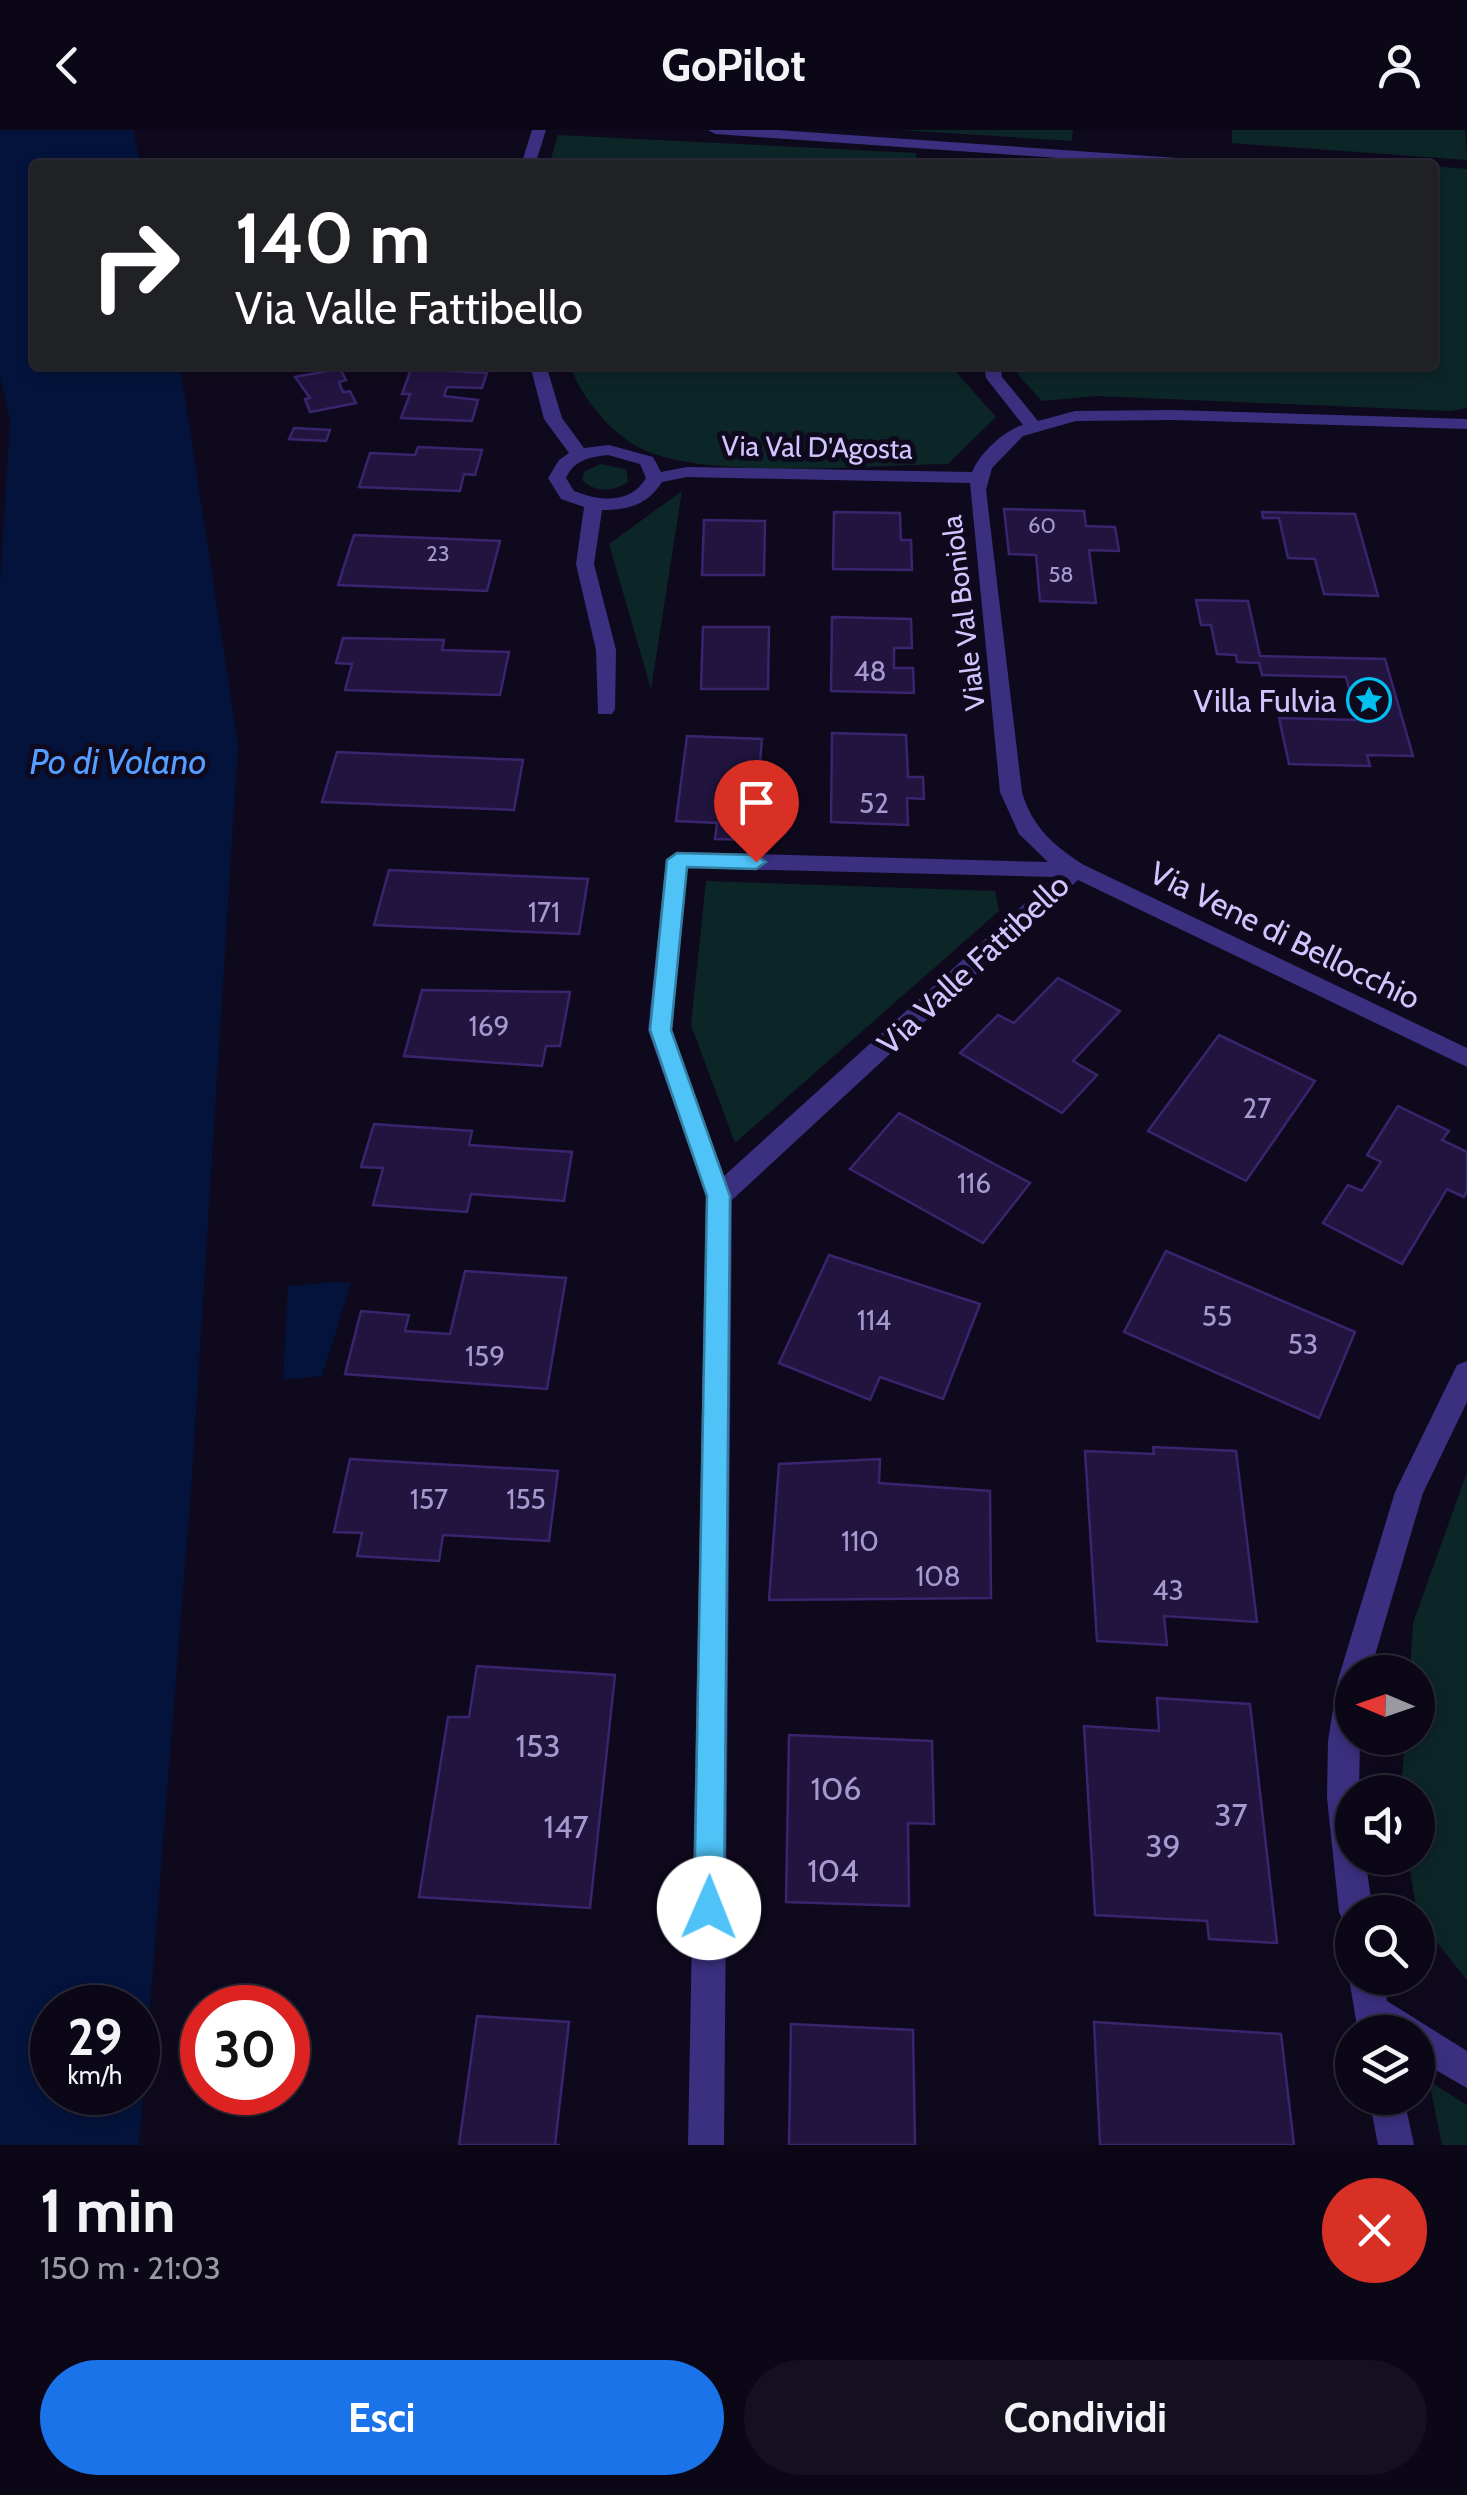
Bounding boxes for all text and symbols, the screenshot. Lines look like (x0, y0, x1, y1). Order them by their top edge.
icon: back (40, 38, 95, 93)
text: GoPilot (661, 38, 806, 92)
icon: person (1372, 38, 1427, 93)
text: 140 m (235, 195, 430, 281)
icon: right (70, 200, 200, 330)
text: Via Valle Fattibello (235, 281, 583, 335)
street label: Via Val D'Agosta (721, 428, 913, 466)
house number: 60 (1028, 512, 1056, 539)
street label: Viale Val Boniola (934, 513, 992, 712)
house number: 23 (426, 540, 450, 567)
house number: 58 (1048, 561, 1074, 588)
house number: 48 (853, 654, 887, 688)
place icon: Villa Fulvia (1346, 677, 1392, 723)
place label: Villa Fulvia (1193, 681, 1337, 720)
water label: Po di Volano (30, 740, 206, 783)
pin (714, 760, 799, 863)
icon: arrive (729, 775, 784, 830)
house number: 52 (859, 786, 889, 820)
street label: Via Vene di Bellocchio (1143, 853, 1427, 1017)
street label: Via Valle Fattibello (869, 865, 1077, 1063)
house number: 171 (528, 895, 560, 929)
house number: 169 (469, 1009, 509, 1043)
house number: 27 (1243, 1091, 1271, 1125)
house number: 116 (957, 1166, 991, 1200)
house number: 55 (1202, 1299, 1232, 1333)
house number: 114 (857, 1303, 891, 1337)
house number: 53 (1288, 1327, 1318, 1361)
house number: 159 (465, 1339, 505, 1373)
house number: 157 (410, 1482, 448, 1516)
house number: 155 (506, 1482, 546, 1516)
house number: 110 (841, 1524, 879, 1558)
house number: 108 (915, 1559, 961, 1593)
house number: 43 (1152, 1573, 1184, 1607)
north arrow (1335, 1655, 1435, 1755)
map controls (1335, 1655, 1435, 2115)
house number: 153 (515, 1726, 561, 1765)
house number: 106 (811, 1769, 861, 1808)
button: sound (1335, 1775, 1435, 1875)
house number: 37 (1214, 1795, 1248, 1834)
house number: 147 (543, 1807, 589, 1846)
house number: 39 (1145, 1826, 1181, 1865)
house number: 104 (807, 1851, 859, 1890)
position arrow (657, 1856, 761, 1960)
button: search (1335, 1895, 1435, 1995)
speed limit sign: 30 (180, 1985, 310, 2115)
text: 29 (68, 2007, 122, 2068)
button: layers (1335, 2015, 1435, 2115)
text: km/h (68, 2060, 122, 2090)
text: 1 min (40, 2174, 175, 2247)
button: close (1322, 2178, 1427, 2283)
text: 150 m · 21:03 (40, 2248, 221, 2287)
button: Esci (40, 2360, 724, 2475)
button: Condividi (744, 2360, 1427, 2475)

